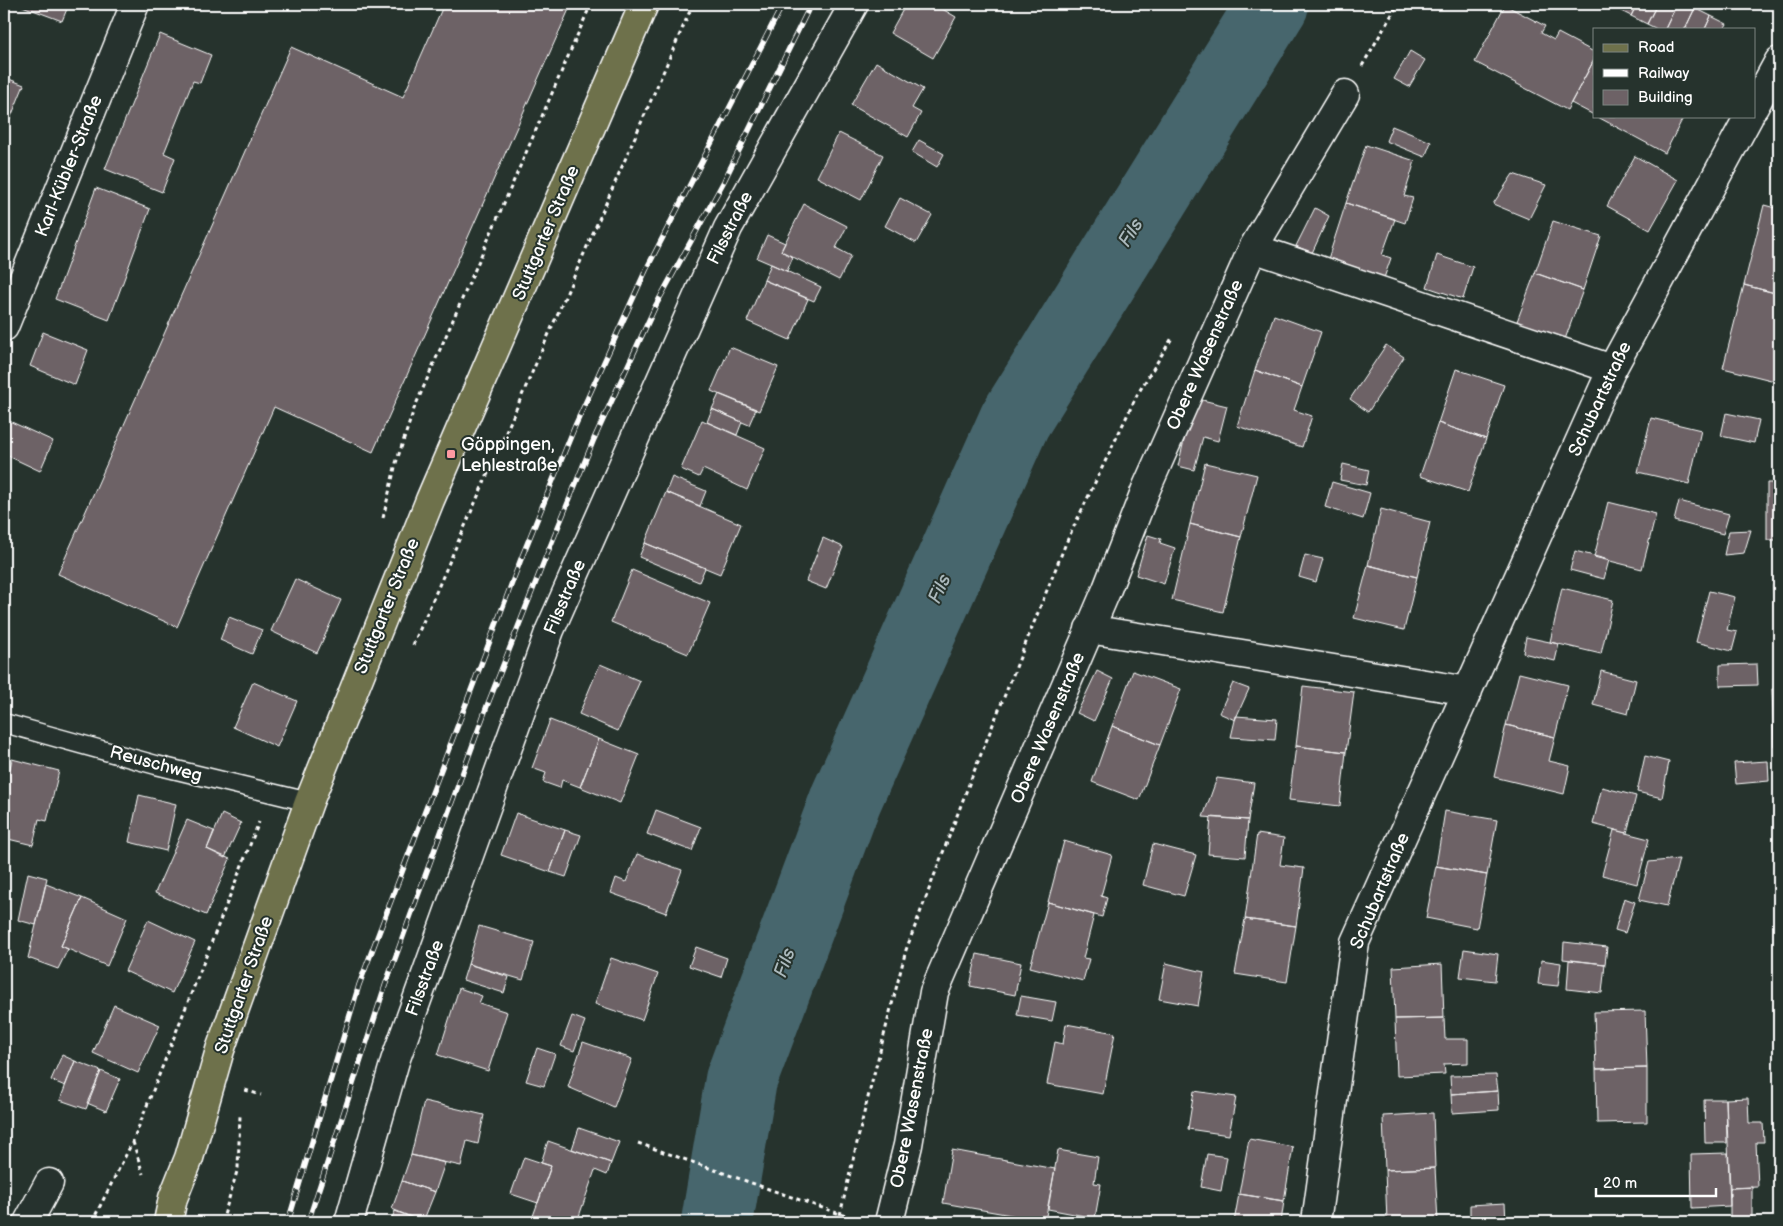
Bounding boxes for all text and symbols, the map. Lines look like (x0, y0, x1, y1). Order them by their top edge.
legend (1593, 28, 1756, 118)
text: Road (1638, 38, 1674, 57)
text: Railway (1638, 64, 1689, 83)
text: Building (1638, 88, 1693, 107)
street label: Karl-Kübler-Straße (31, 92, 107, 240)
street label: Stuttgarter Straße (508, 162, 584, 304)
street label: Filsstraße (703, 188, 758, 268)
water label: Fils (1113, 214, 1149, 252)
street label: Obere Wasenstraße (1162, 276, 1248, 433)
street label: Schubartstraße (1564, 338, 1636, 460)
place label: Göppingen, Lehlestraße (461, 434, 558, 476)
marker: Göppingen, Lehlestraße (445, 448, 457, 460)
street label: Stuttgarter Straße (350, 535, 424, 677)
street label: Filsstraße (540, 556, 590, 638)
water label: Fils (924, 570, 957, 607)
street label: Obere Wasenstraße (1007, 649, 1089, 807)
street label: Reuschweg (107, 742, 205, 786)
street label: Schubartstraße (1346, 829, 1414, 952)
street label: Stuttgarter Straße (211, 913, 278, 1057)
street label: Filsstraße (402, 937, 449, 1019)
water label: Fils (769, 945, 801, 981)
street label: Obere Wasenstraße (886, 1026, 938, 1190)
scale bar (1596, 1166, 1716, 1198)
text: 20 m (1603, 1174, 1637, 1193)

